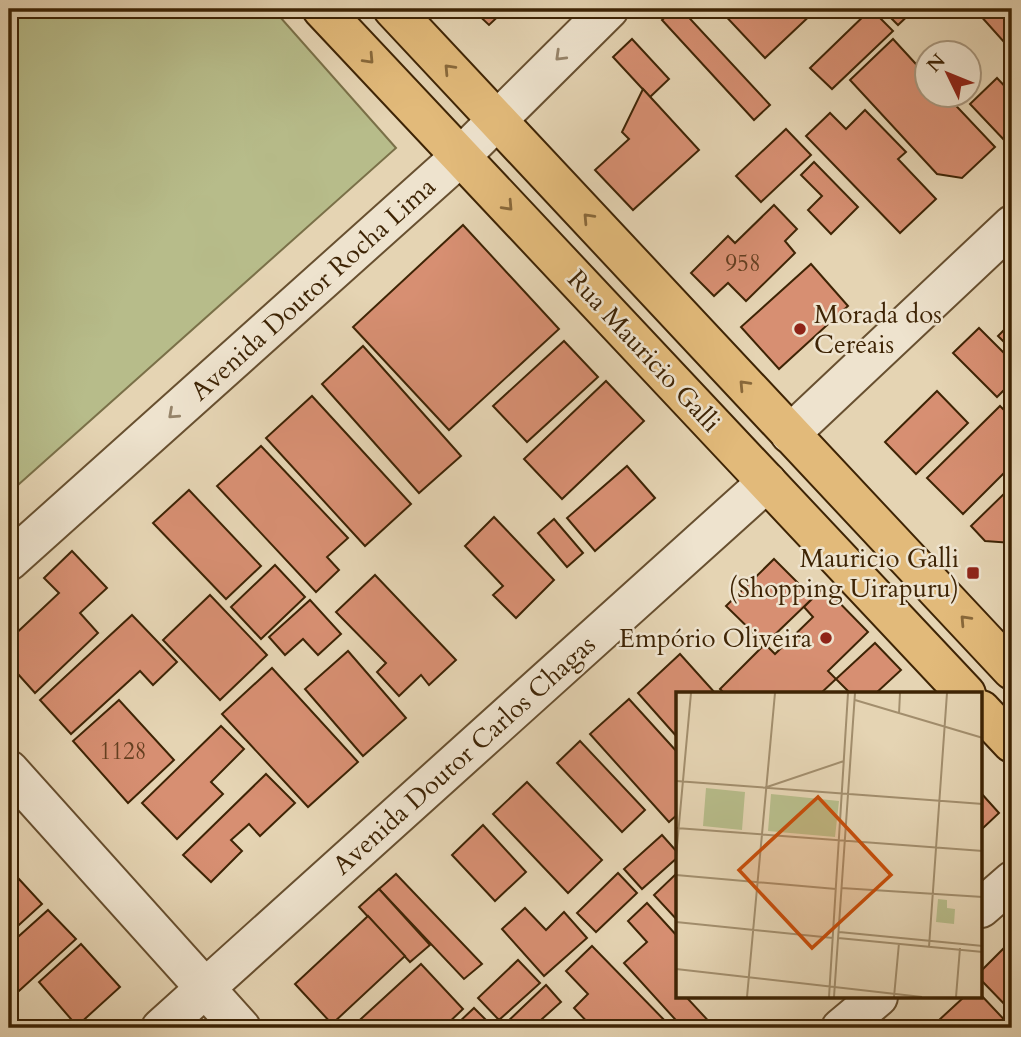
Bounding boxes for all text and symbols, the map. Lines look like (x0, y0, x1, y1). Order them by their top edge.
north arrow (912, 38, 982, 108)
one-way arrow (555, 48, 568, 61)
text: N (921, 48, 952, 78)
one-way arrow (361, 50, 374, 63)
one-way arrow (445, 64, 458, 77)
street label: Avenida Doutor Rocha Lima (183, 169, 443, 409)
one-way arrow (499, 198, 512, 211)
one-way arrow (584, 213, 597, 226)
house number: 958 (725, 248, 761, 279)
street label: Rua Mauricio Galli (560, 262, 728, 440)
place label: Morada dos Cereais (814, 297, 942, 362)
marker: Morada dos Cereais (792, 321, 808, 337)
one-way arrow (739, 380, 752, 393)
one-way arrow (168, 406, 181, 419)
place label: Mauricio Galli (Shopping Uirapuru) (729, 541, 959, 606)
marker: Mauricio Galli (Shopping Uirapuru) (965, 565, 981, 581)
one-way arrow (961, 615, 974, 628)
place label: Empório Oliveira (619, 621, 812, 656)
street label: Avenida Doutor Carlos Chagas (325, 627, 603, 883)
marker: Empório Oliveira (818, 630, 834, 646)
inset map (676, 692, 982, 998)
house number: 1128 (99, 736, 147, 767)

